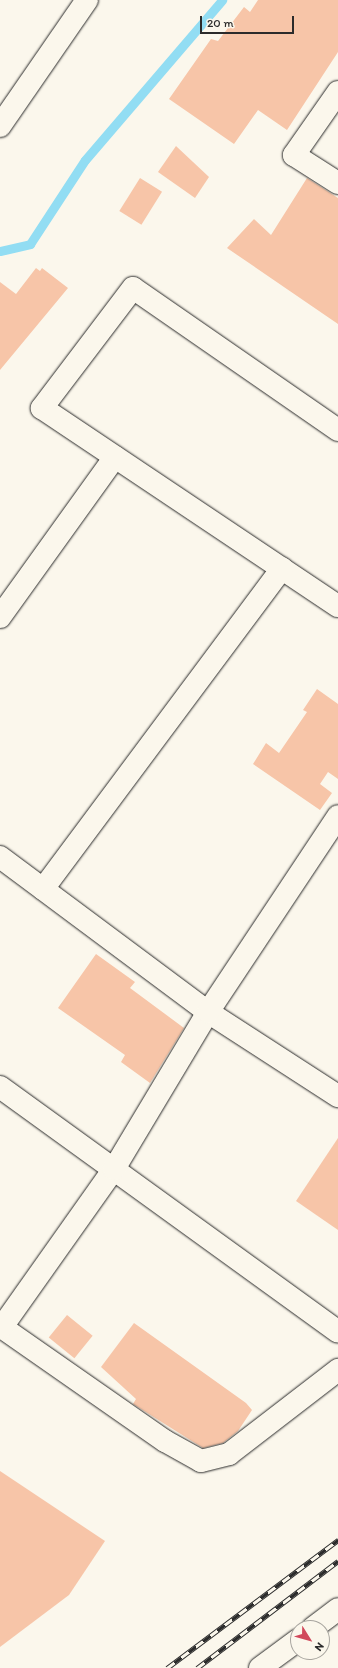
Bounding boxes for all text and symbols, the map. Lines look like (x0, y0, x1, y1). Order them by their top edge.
scale bar (202, 8, 296, 34)
text: 20 m (207, 16, 234, 30)
north arrow (290, 1620, 330, 1660)
text: N (312, 1640, 327, 1654)

